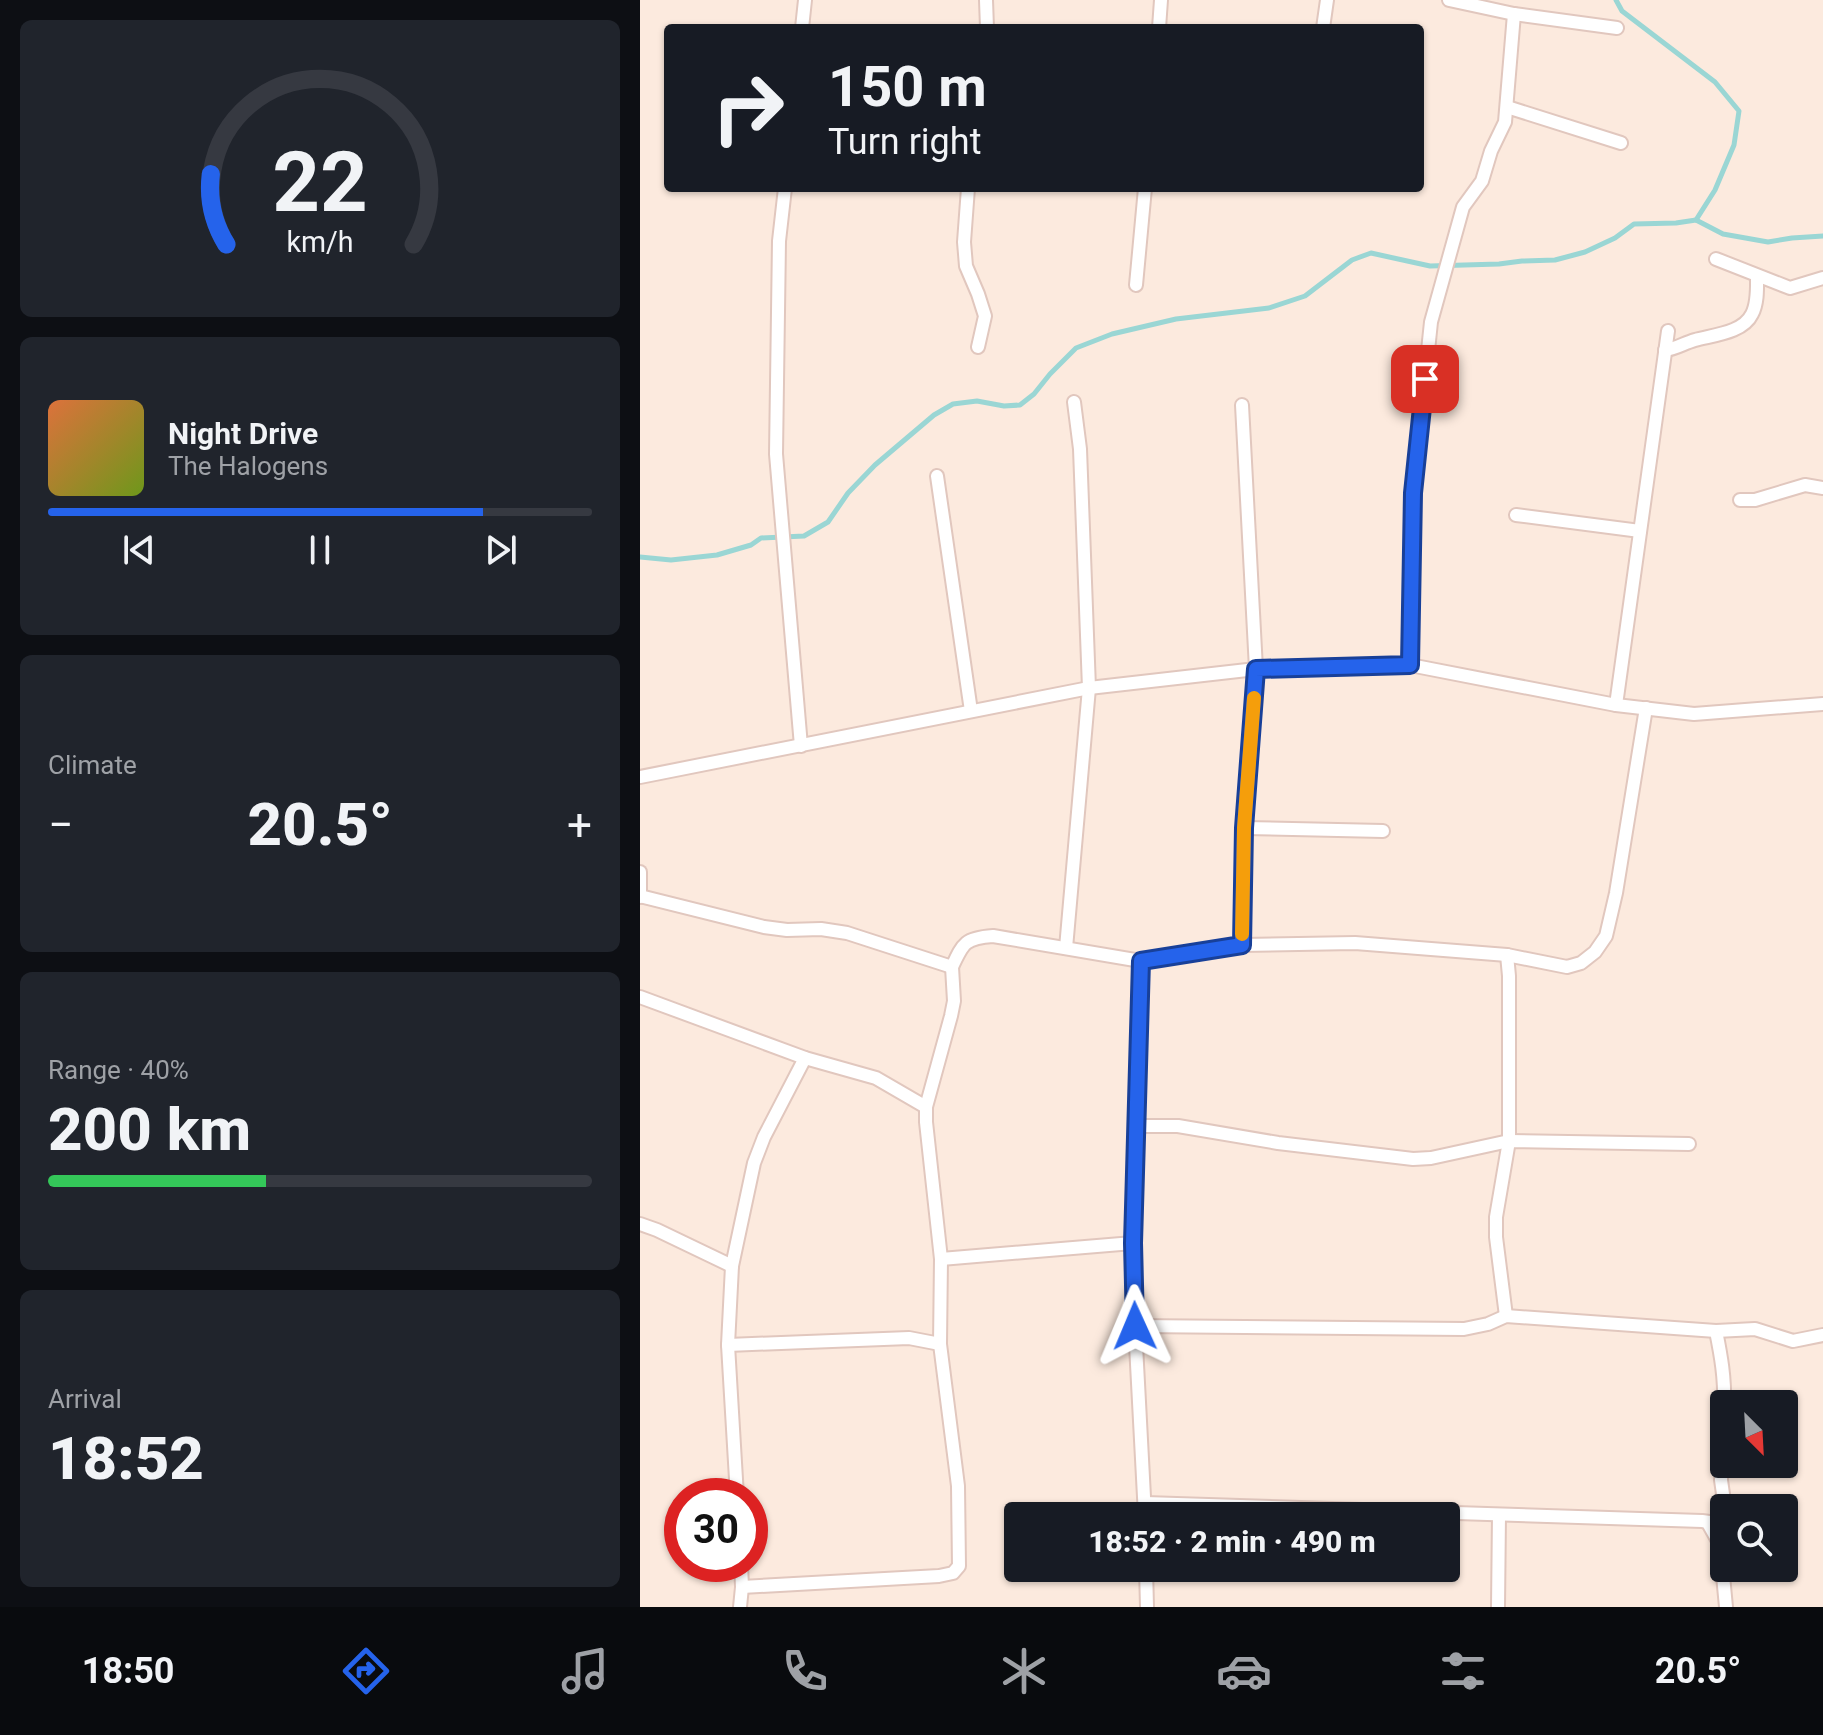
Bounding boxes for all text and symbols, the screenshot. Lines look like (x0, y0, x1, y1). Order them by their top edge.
text: 150 m (828, 54, 987, 120)
icon: right (696, 56, 800, 160)
text: Turn right (828, 121, 981, 163)
text: 22 (272, 133, 368, 230)
text: km/h (286, 225, 354, 259)
pin (1391, 345, 1459, 413)
icon: arrive (1403, 357, 1447, 401)
text: Night Drive (168, 416, 318, 451)
text: The Halogens (168, 451, 328, 481)
icon: previous (117, 528, 161, 572)
icon: pause (298, 528, 342, 572)
icon: next (479, 528, 523, 572)
text: Climate (48, 750, 137, 780)
text: 20.5° (248, 789, 393, 860)
text: − (48, 799, 73, 851)
text: + (567, 799, 592, 851)
text: Range · 40% (48, 1055, 189, 1085)
text: 200 km (48, 1094, 251, 1165)
position arrow (1093, 1284, 1177, 1368)
text: Arrival (48, 1384, 122, 1414)
north arrow (1710, 1390, 1798, 1478)
map controls (1710, 1390, 1798, 1582)
text: 18:52 (48, 1423, 204, 1494)
speed limit sign: 30 (664, 1478, 768, 1582)
button: search (1710, 1494, 1798, 1582)
text: 18:52 · 2 min · 490 m (1088, 1524, 1376, 1559)
icon: directions (338, 1643, 394, 1699)
icon: music (557, 1643, 613, 1699)
icon: phone (777, 1643, 833, 1699)
icon: climate (996, 1643, 1052, 1699)
icon: car (1216, 1643, 1272, 1699)
icon: filters (1435, 1643, 1491, 1699)
text: 18:50 (82, 1650, 175, 1692)
text: 20.5° (1655, 1650, 1741, 1692)

